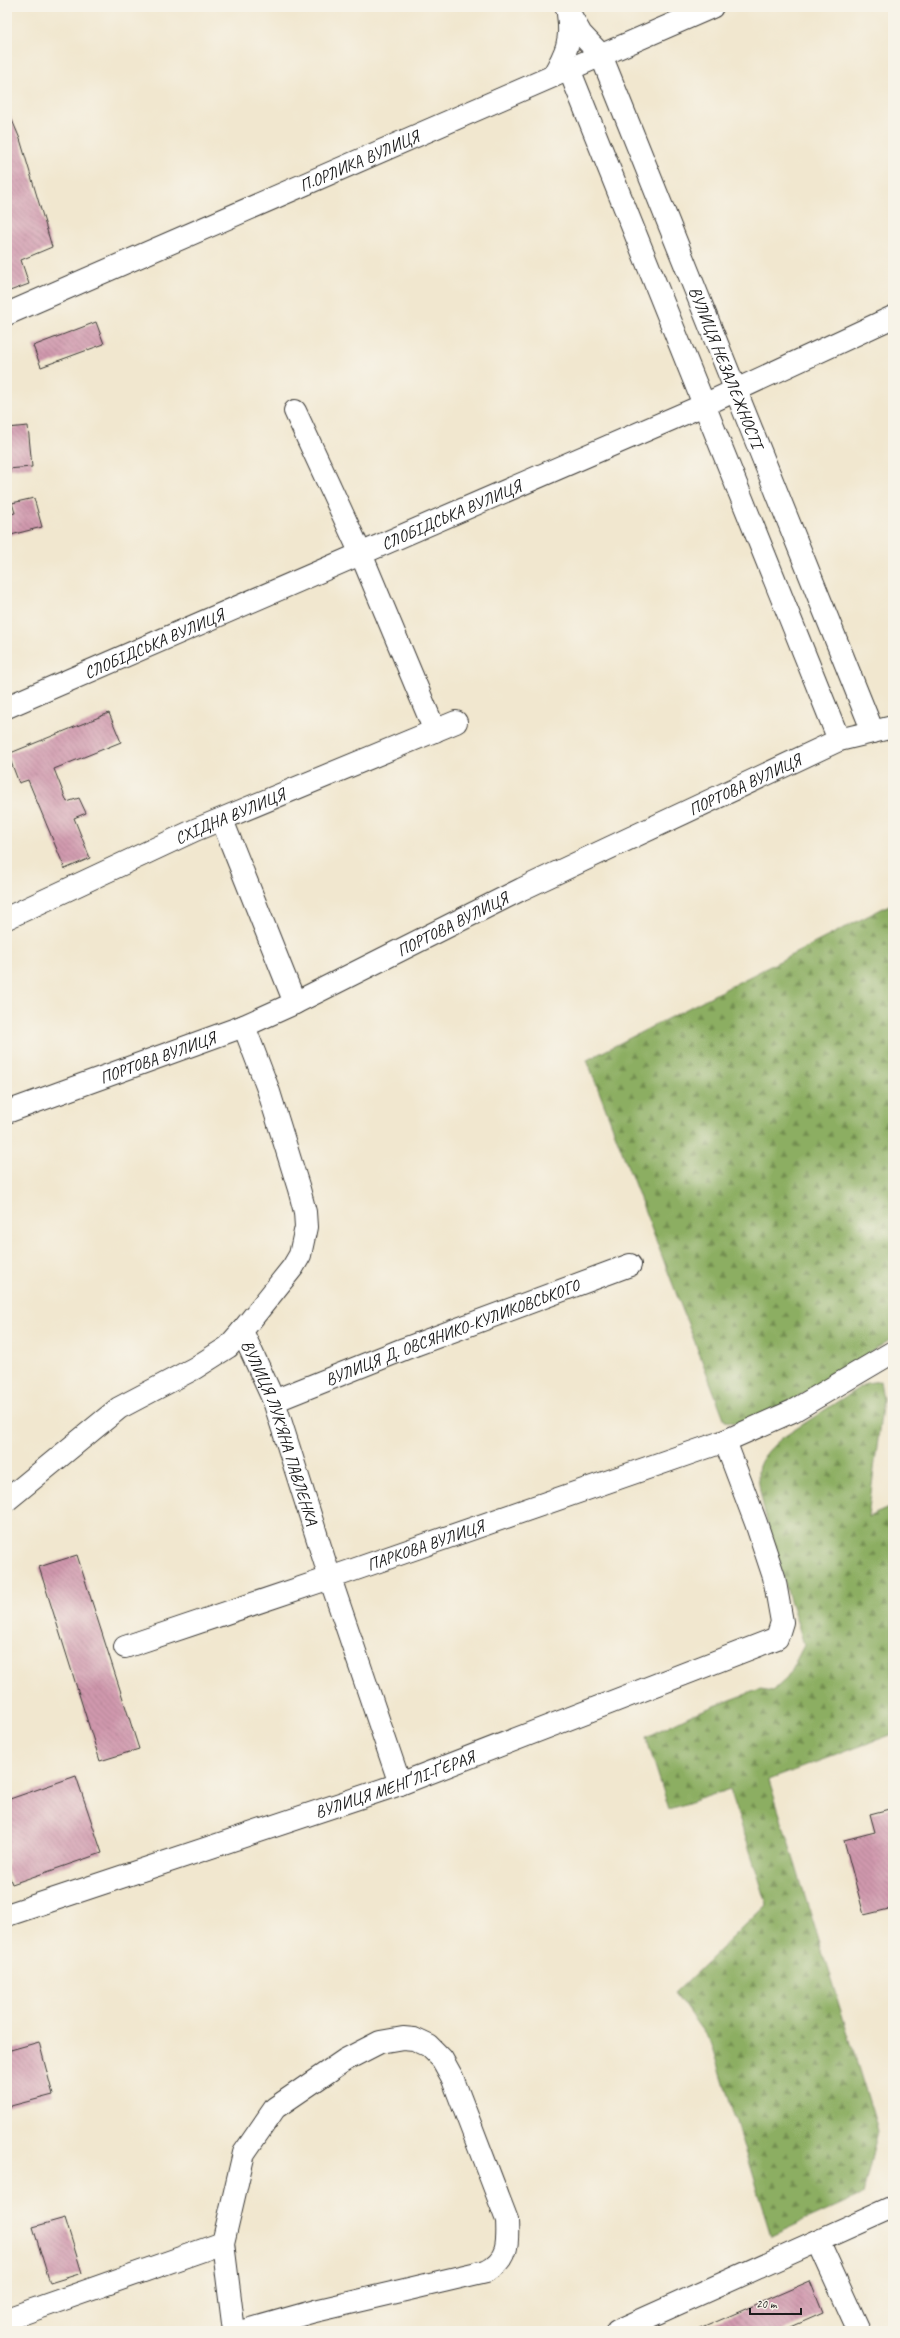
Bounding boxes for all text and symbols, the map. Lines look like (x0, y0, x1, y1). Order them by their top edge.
street label: П.ОРЛИКА ВУЛИЦЯ (296, 125, 425, 196)
street label: ВУЛИЦЯ НЕЗАЛЕЖНОСТІ (684, 284, 769, 455)
street label: СЛОБІДСЬКА ВУЛИЦЯ (378, 474, 527, 555)
street label: СЛОБІДСЬКА ВУЛИЦЯ (81, 603, 230, 683)
street label: ПОРТОВА ВУЛИЦЯ (685, 748, 807, 820)
street label: СХІДНА ВУЛИЦЯ (171, 783, 291, 849)
street label: ПОРТОВА ВУЛИЦЯ (393, 886, 514, 961)
street label: ПОРТОВА ВУЛИЦЯ (97, 1026, 221, 1089)
street label: ВУЛИЦЯ Д. ОВСЯНИКО-КУЛИКОВСЬКОГО (322, 1274, 584, 1390)
street label: ВУЛИЦЯ ЛУК'ЯНА ПАВЛЕНКА (237, 1337, 323, 1528)
street label: ПАРКОВА ВУЛИЦЯ (364, 1514, 489, 1575)
street label: ВУЛИЦЯ МЕНҐЛІ-ҐЕРАЯ (312, 1745, 480, 1823)
scale bar (750, 2290, 801, 2316)
text: 20 m (756, 2296, 778, 2312)

